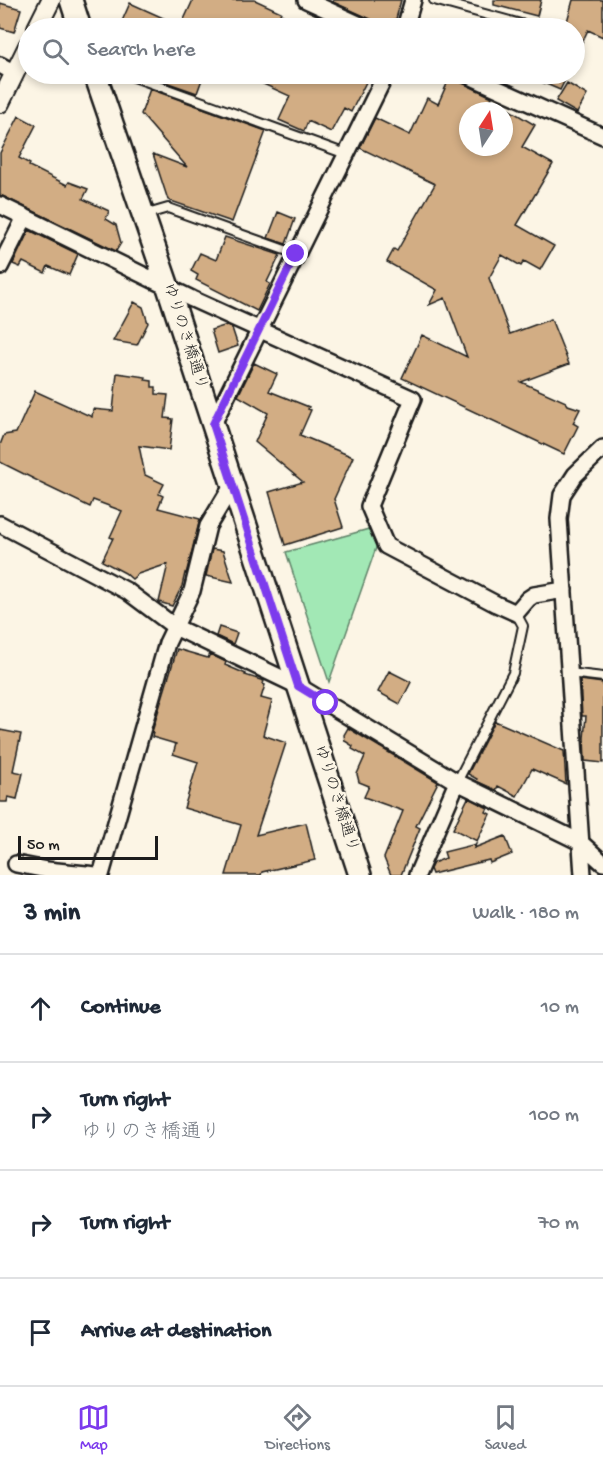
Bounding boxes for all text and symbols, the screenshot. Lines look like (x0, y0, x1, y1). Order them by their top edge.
search box (18, 18, 585, 84)
icon: search (39, 35, 72, 68)
text: Search here (87, 38, 195, 64)
north arrow (459, 102, 513, 156)
route end (282, 240, 308, 266)
street label: ゆりのき橋通り (158, 280, 211, 393)
route start (312, 689, 338, 715)
street label: ゆりのき橋通り (309, 742, 362, 855)
scale bar (18, 833, 158, 860)
text: 50 m (27, 837, 60, 856)
text: 3 min (24, 899, 80, 930)
text: Walk · 180 m (472, 903, 579, 926)
icon: ahead (24, 992, 57, 1025)
text: Continue (81, 995, 161, 1021)
text: 10 m (541, 997, 579, 1020)
text: Turn right (81, 1088, 169, 1114)
icon: right (24, 1100, 57, 1133)
text: 100 m (529, 1105, 579, 1128)
text: ゆりのき橋通り (81, 1122, 221, 1145)
icon: right (24, 1208, 57, 1241)
text: Turn right (81, 1211, 169, 1237)
text: 70 m (538, 1213, 579, 1236)
icon: arrive (24, 1316, 57, 1349)
text: Arrive at destination (81, 1319, 271, 1345)
tab: Map (77, 1401, 110, 1456)
tab: Directions (265, 1401, 330, 1456)
tab: Saved (485, 1401, 526, 1456)

